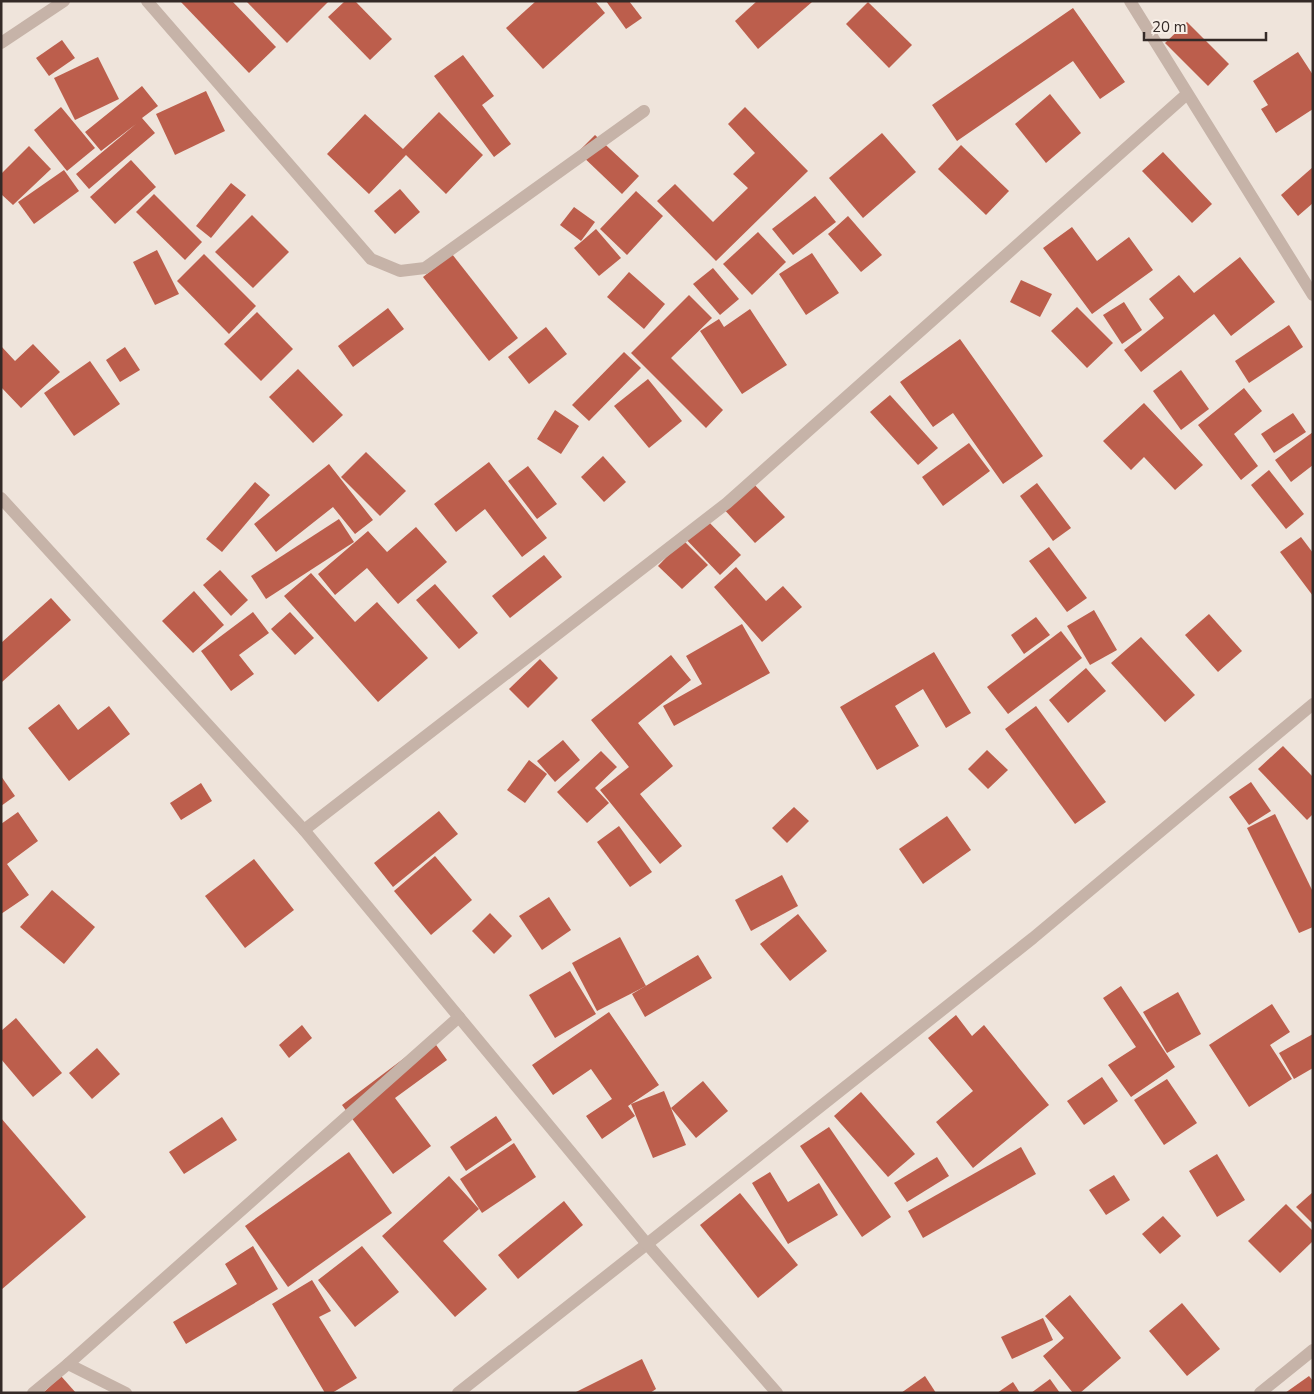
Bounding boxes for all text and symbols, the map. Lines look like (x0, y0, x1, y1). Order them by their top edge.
scale bar (1144, 10, 1266, 42)
text: 20 m (1152, 17, 1187, 37)

